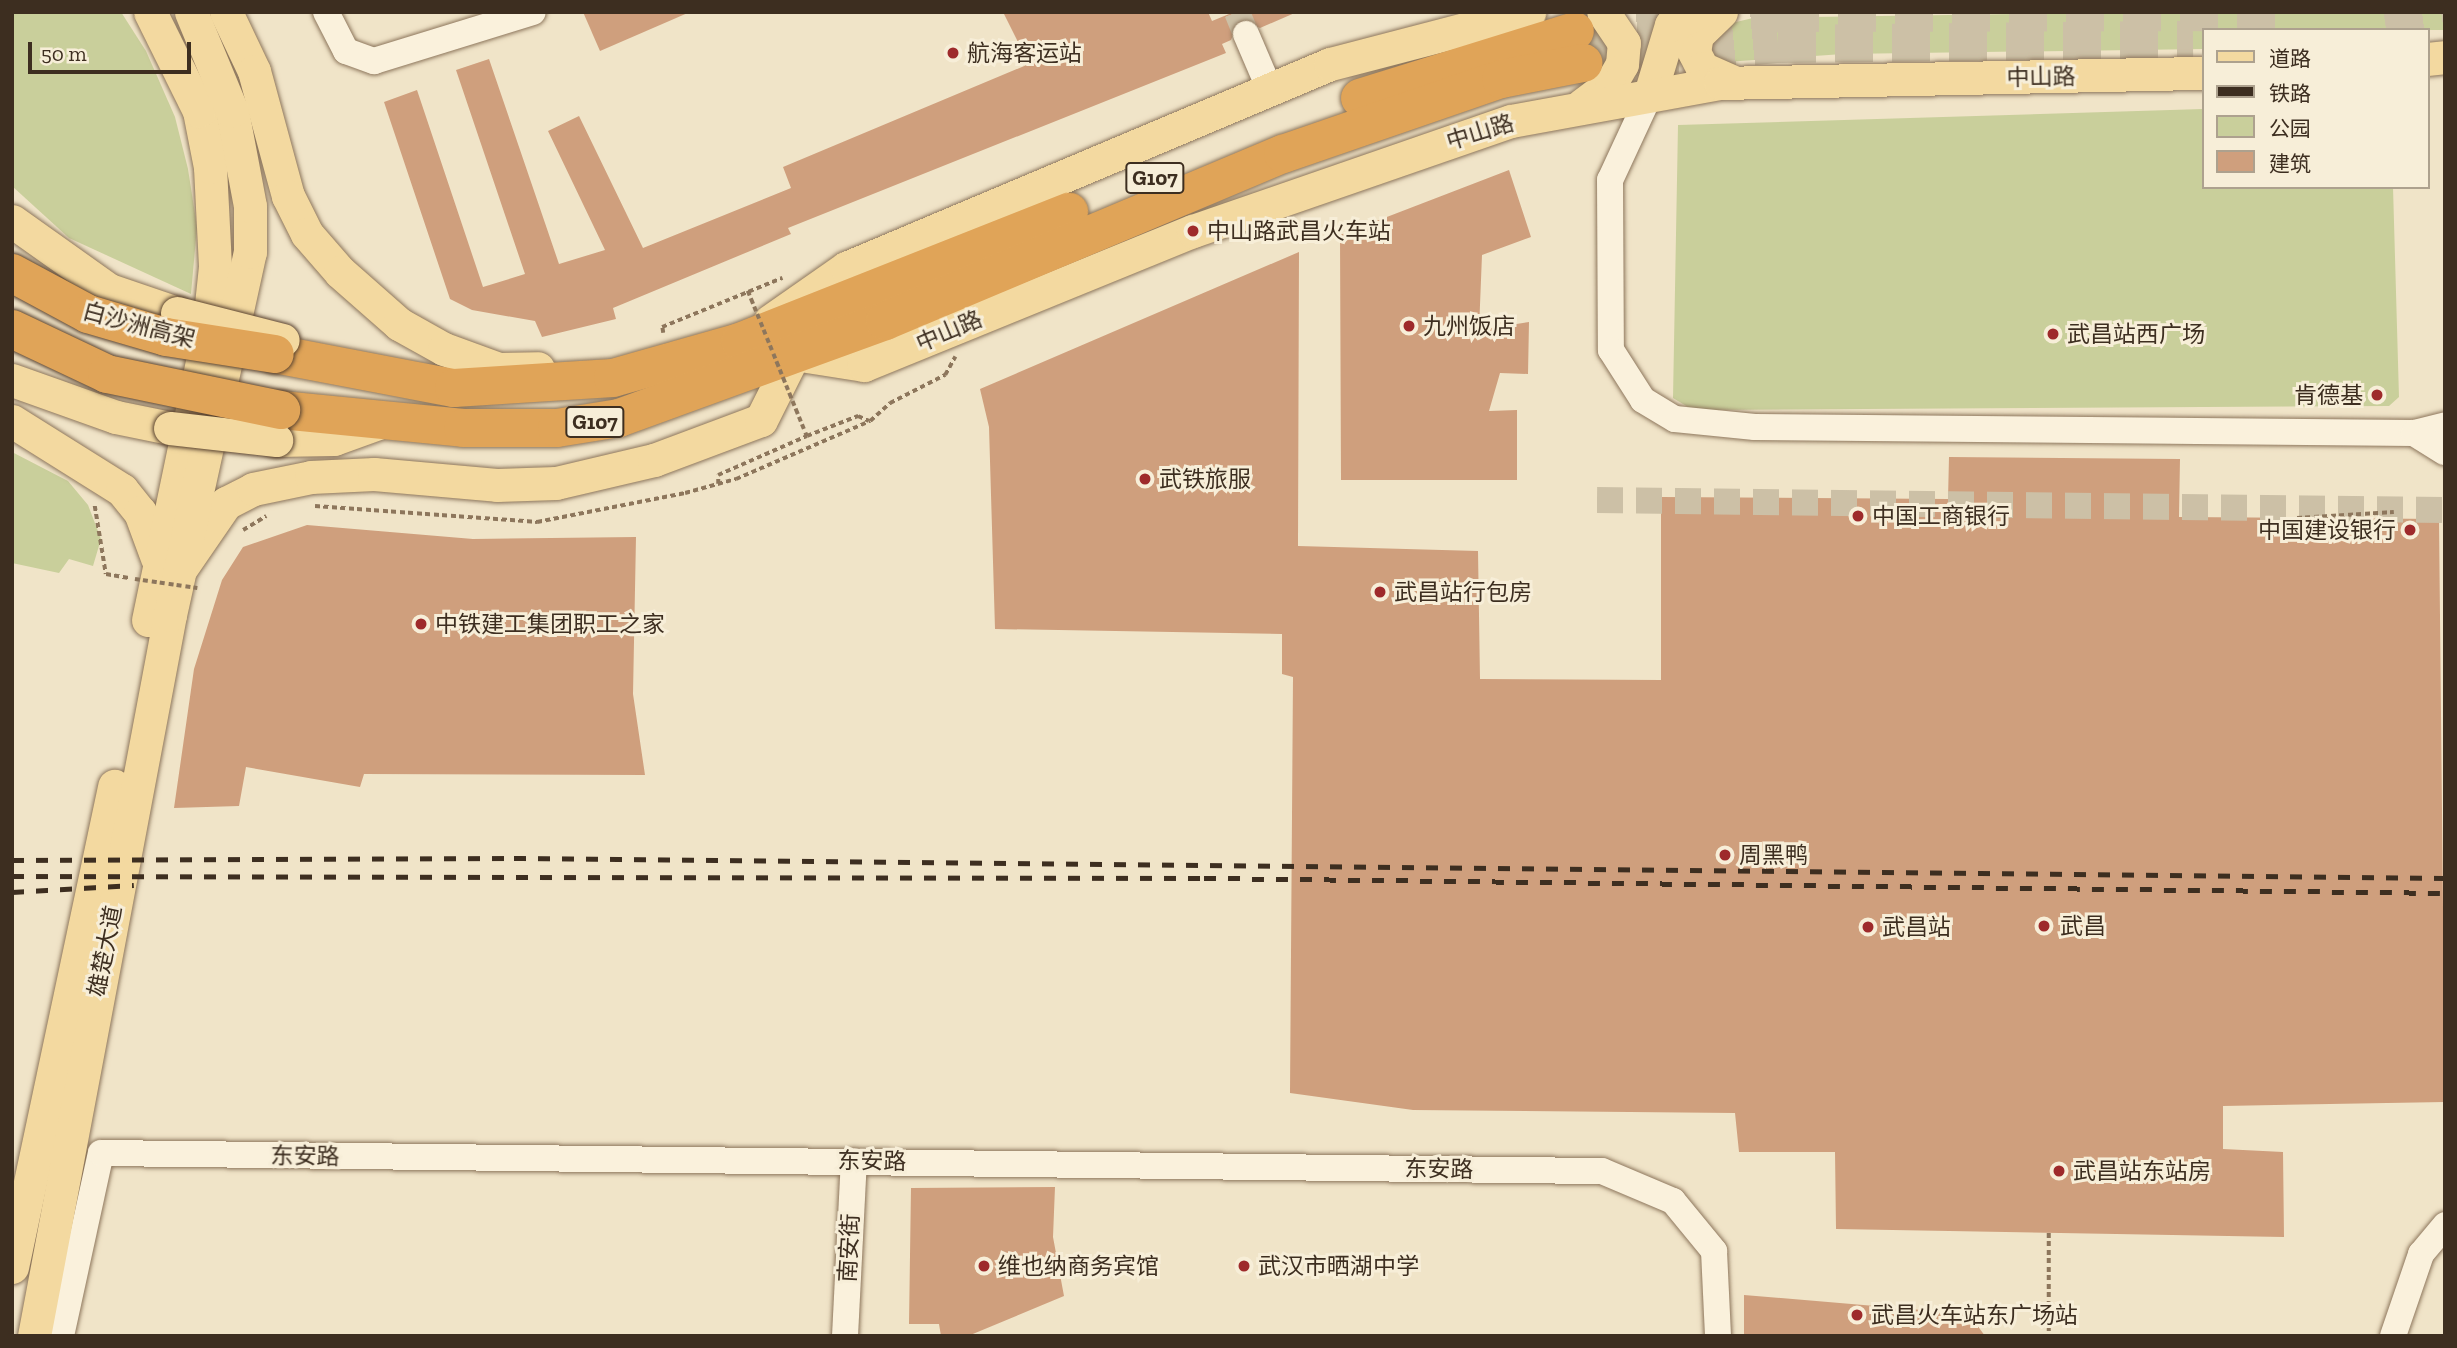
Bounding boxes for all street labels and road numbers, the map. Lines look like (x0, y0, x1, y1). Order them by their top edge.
street label: 中山路 (2006, 63, 2076, 91)
street label: 中山路 (1443, 109, 1517, 155)
road number: G107 (1125, 160, 1185, 196)
street label: 白沙洲高架 (80, 297, 198, 353)
street label: 中山路 (912, 305, 986, 357)
road number: G107 (565, 404, 625, 440)
street label: 雄楚大道 (83, 903, 127, 999)
street label: 东安路 (270, 1142, 340, 1170)
street label: 东安路 (837, 1147, 907, 1175)
street label: 东安路 (1404, 1155, 1474, 1183)
street label: 南安街 (833, 1213, 865, 1283)

